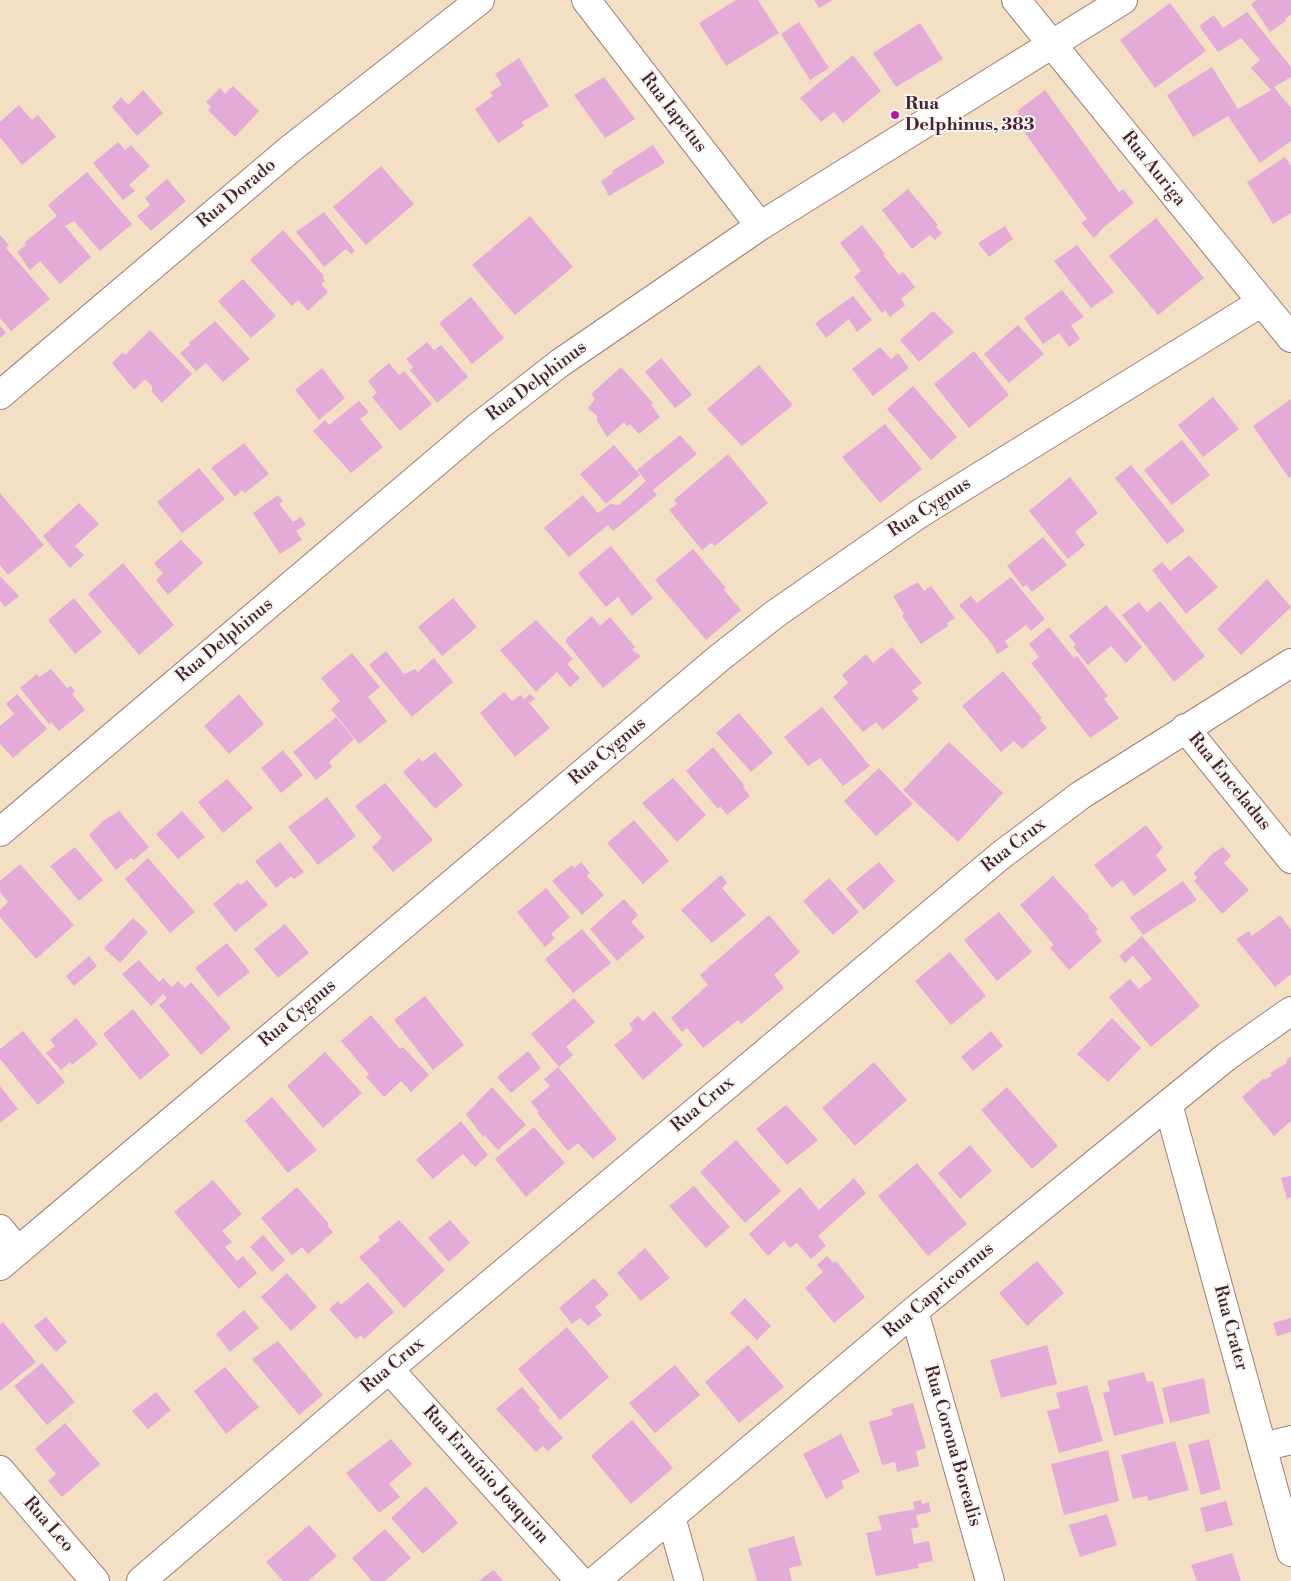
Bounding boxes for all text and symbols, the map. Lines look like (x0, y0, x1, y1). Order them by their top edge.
street label: Rua Iapetus (635, 69, 711, 157)
place label: Rua Delphinus, 383 (905, 94, 1035, 136)
marker: Rua Delphinus, 383 (889, 109, 901, 121)
street label: Rua Auriga (1116, 127, 1190, 211)
street label: Rua Dorado (193, 155, 281, 233)
street label: Rua Delphinus (483, 337, 591, 427)
street label: Rua Cygnus (885, 473, 975, 543)
street label: Rua Delphinus (172, 594, 278, 688)
street label: Rua Cygnus (565, 713, 651, 791)
street label: Rua Enceladus (1183, 729, 1275, 835)
street label: Rua Crux (978, 814, 1050, 878)
street label: Rua Cygnus (255, 975, 341, 1053)
street label: Rua Crux (667, 1072, 739, 1138)
street label: Rua Capricornus (879, 1238, 999, 1344)
street label: Rua Crater (1208, 1283, 1252, 1373)
street label: Rua Crux (357, 1333, 429, 1399)
street label: Rua Corona Borealis (919, 1363, 985, 1529)
street label: Rua Ermínio Joaquim (417, 1402, 553, 1548)
street label: Rua Leo (18, 1493, 78, 1557)

